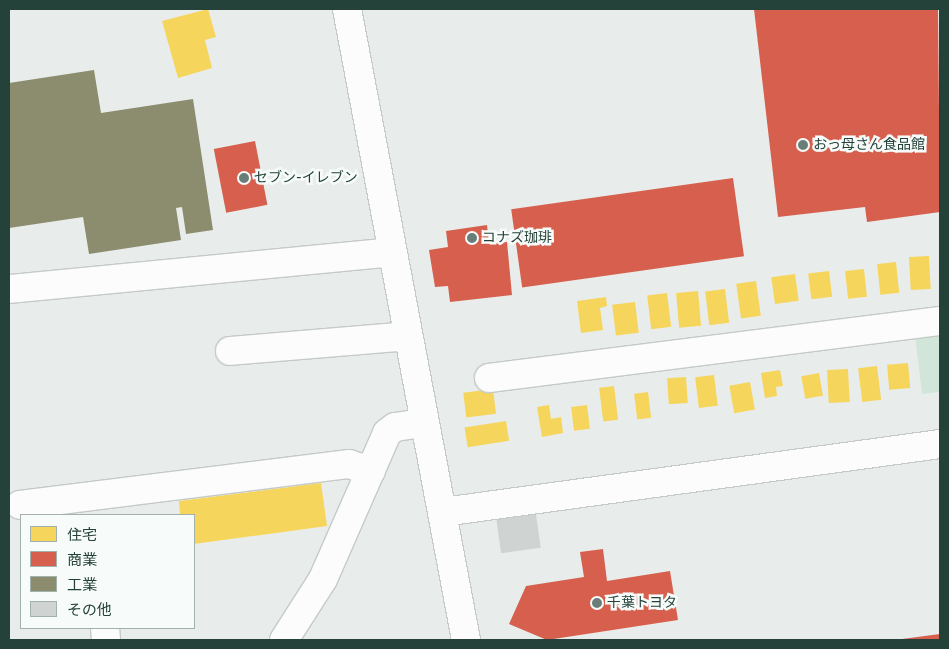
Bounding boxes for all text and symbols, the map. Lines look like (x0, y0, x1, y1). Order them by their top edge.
place label: おっ母さん食品館 (813, 137, 925, 153)
marker: おっ母さん食品館 (797, 139, 809, 151)
place label: セブン-イレブン (254, 170, 358, 186)
marker: セブン-イレブン (238, 172, 250, 184)
place label: コナズ珈琲 (482, 230, 552, 246)
marker: コナズ珈琲 (466, 232, 478, 244)
legend (20, 514, 195, 629)
text: 住宅 (67, 526, 97, 544)
text: 商業 (67, 551, 97, 569)
text: 工業 (67, 576, 97, 594)
place label: 千葉トヨタ (607, 595, 677, 611)
marker: 千葉トヨタ (591, 597, 603, 609)
text: その他 (67, 601, 112, 619)

